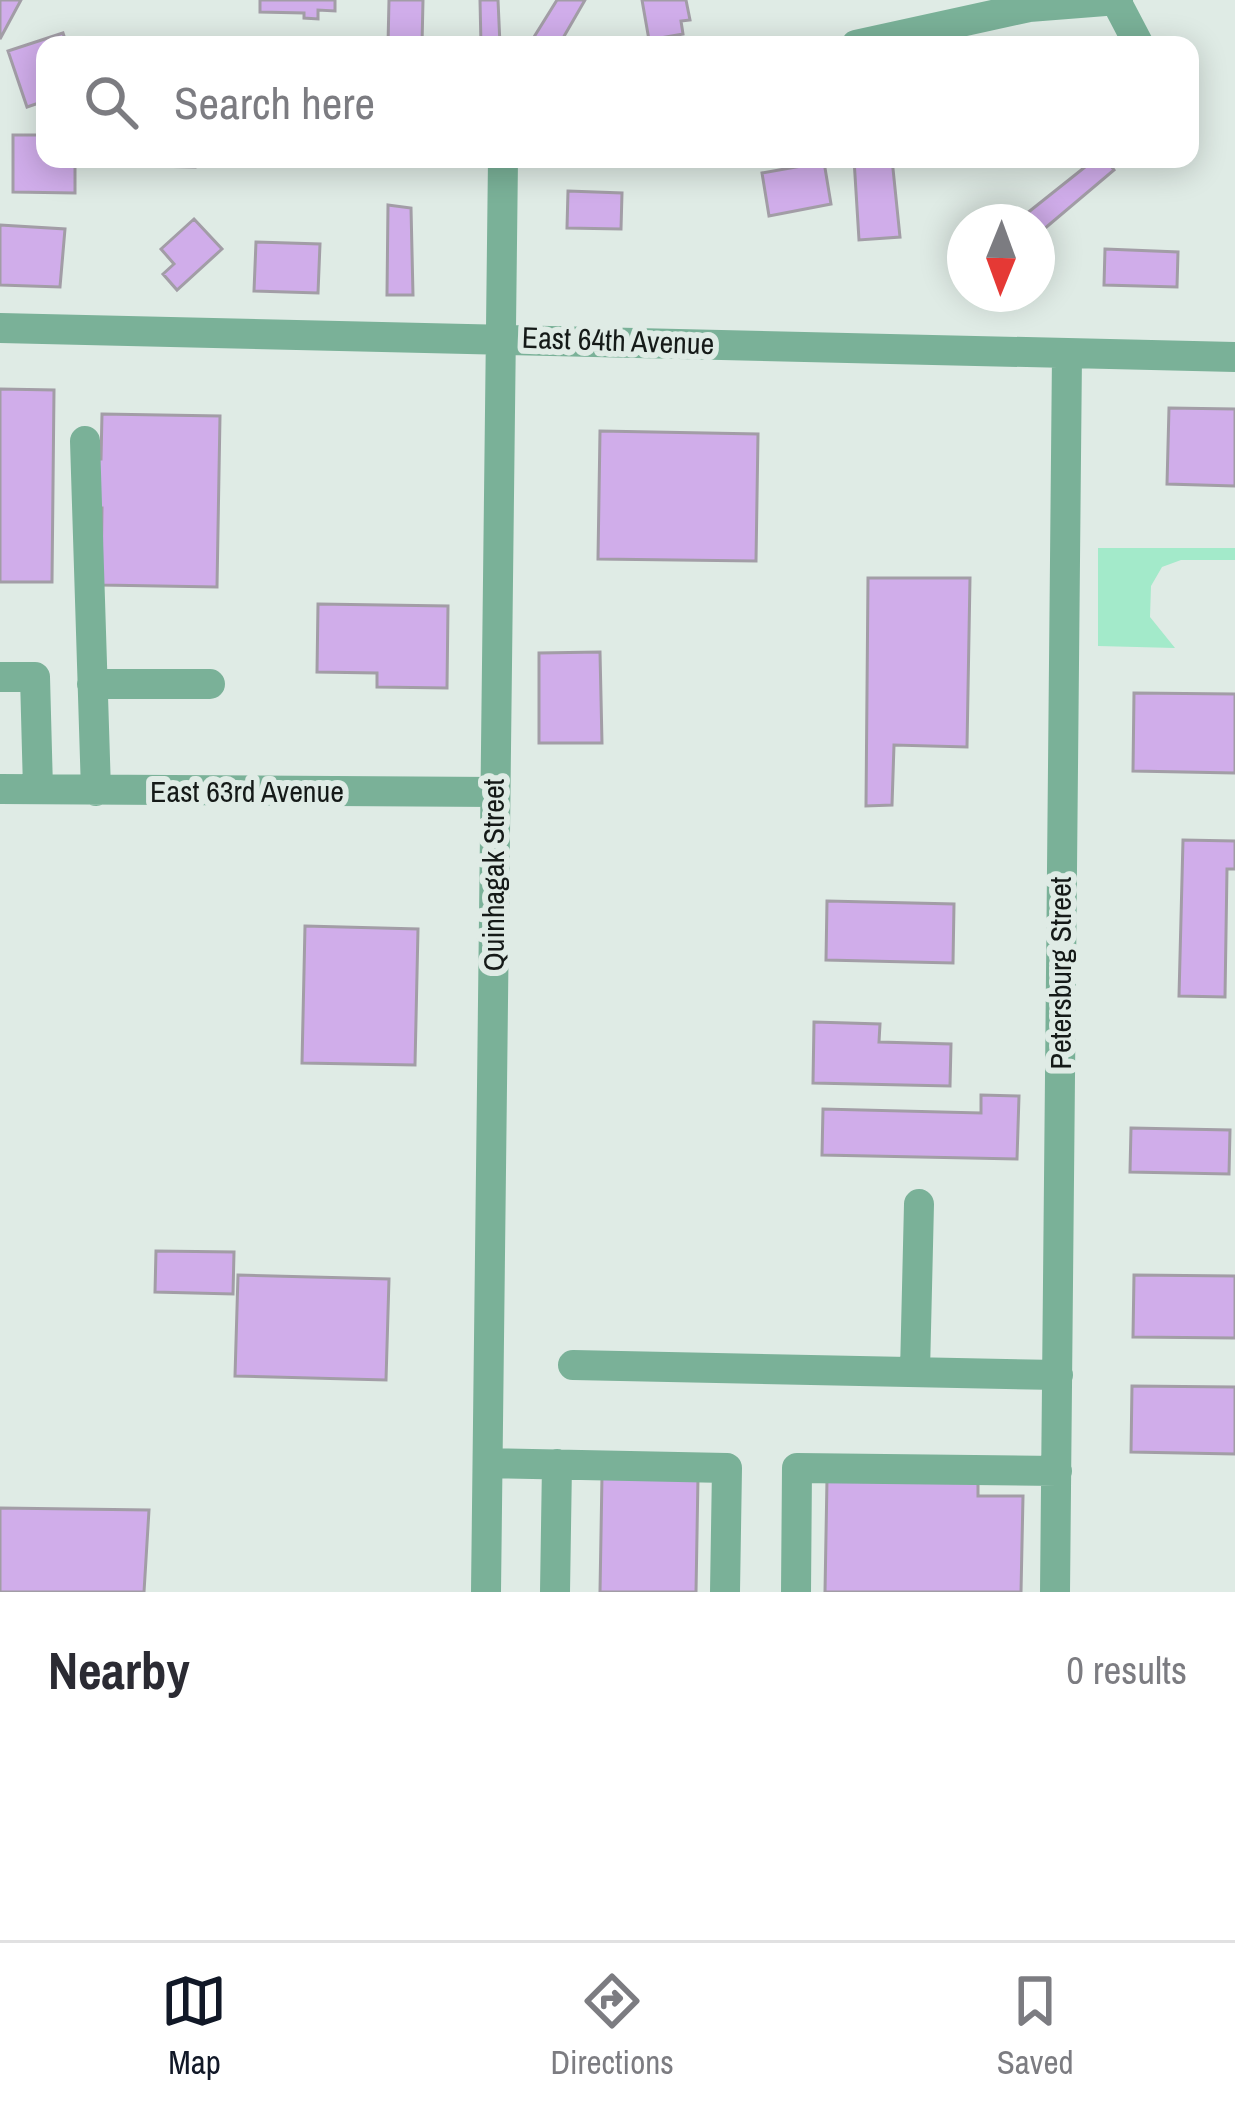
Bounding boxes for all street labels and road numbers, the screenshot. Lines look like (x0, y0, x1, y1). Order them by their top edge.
street label: East 64th Avenue (521, 317, 715, 363)
street label: East 63rd Avenue (150, 771, 344, 811)
street label: Quinhagak Street (473, 778, 513, 971)
street label: Petersburg Street (1040, 876, 1080, 1069)

